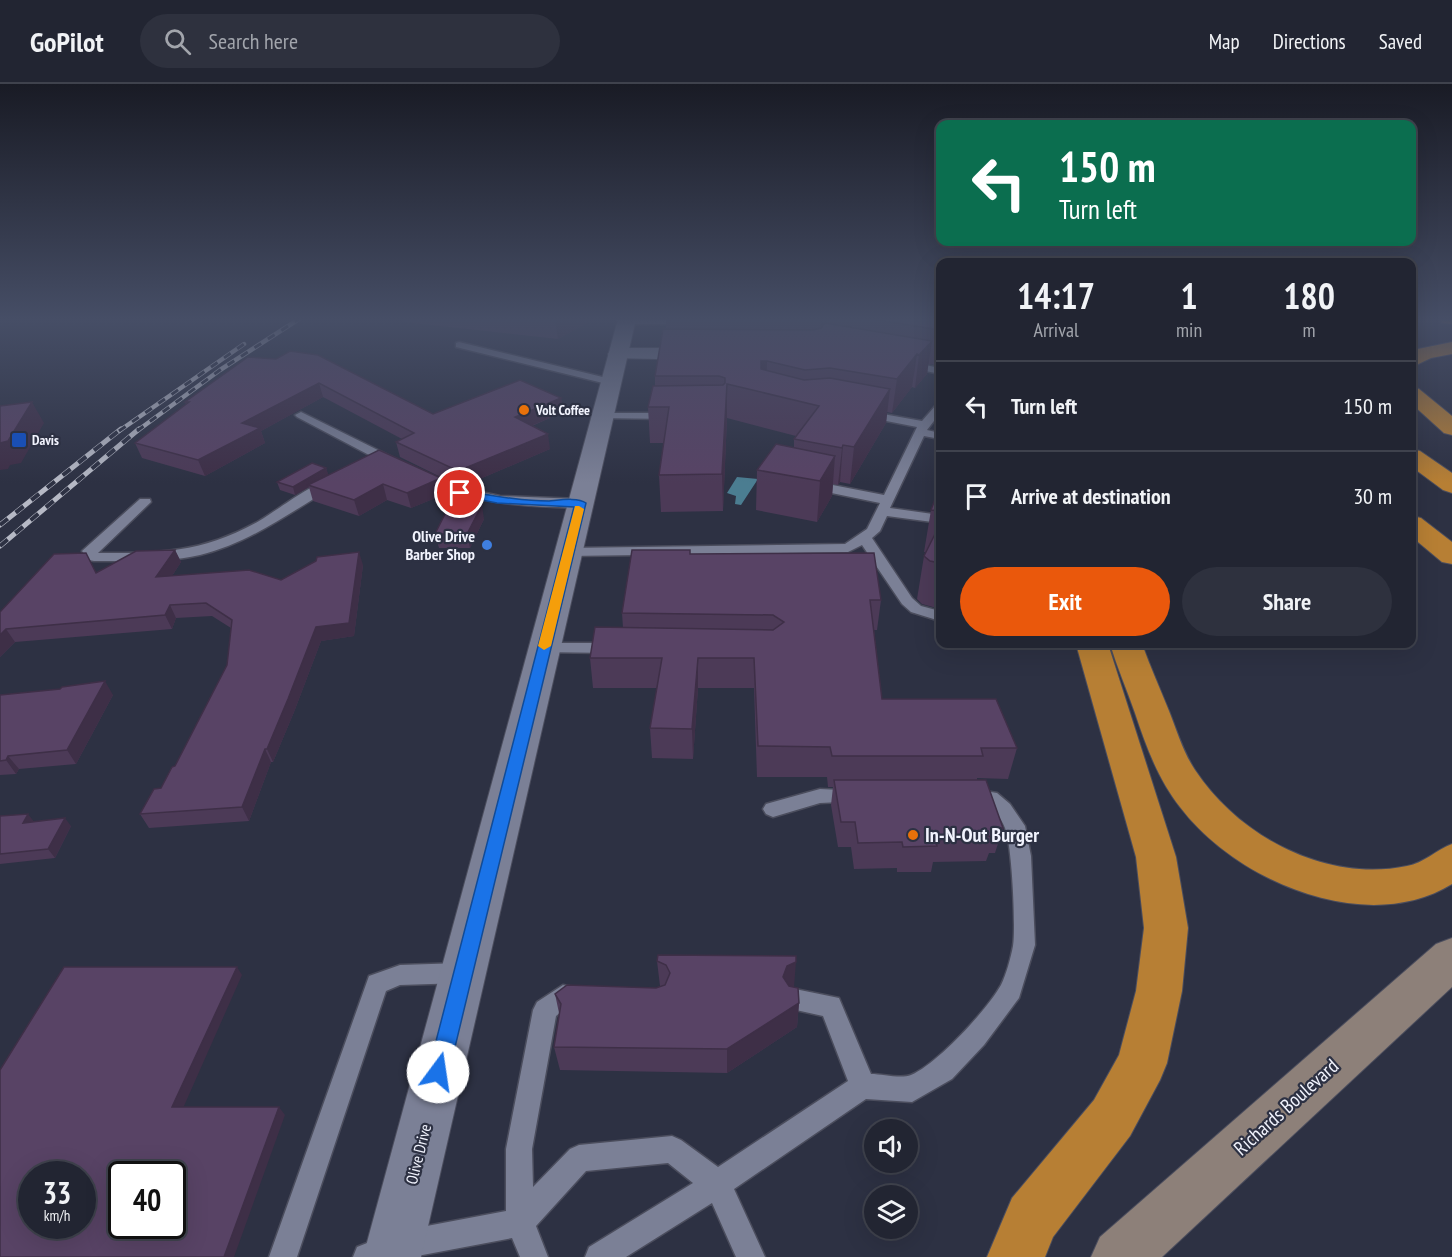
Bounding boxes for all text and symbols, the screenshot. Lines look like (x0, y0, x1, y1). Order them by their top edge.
search box (140, 14, 560, 68)
text: GoPilot (30, 23, 104, 60)
icon: search (161, 25, 194, 58)
text: Search here (209, 27, 298, 55)
text: Map (1209, 28, 1240, 55)
text: Directions (1273, 28, 1346, 55)
text: Saved (1379, 28, 1422, 55)
text: 150 m (1059, 139, 1156, 194)
icon: left (960, 144, 1038, 222)
text: Turn left (1059, 192, 1137, 226)
text: 14:17 (1017, 272, 1095, 319)
text: 1 (1180, 272, 1198, 319)
text: 180 (1283, 272, 1335, 319)
text: Arrival (1033, 317, 1079, 343)
text: min (1176, 317, 1202, 343)
text: m (1303, 317, 1316, 343)
icon: left (960, 390, 993, 423)
text: Turn left (1011, 392, 1077, 420)
text: 150 m (1343, 392, 1392, 420)
place label: Volt Coffee (535, 401, 590, 419)
marker: Volt Coffee (517, 403, 531, 417)
marker: Davis (10, 431, 28, 449)
place label: Davis (32, 431, 59, 449)
pin (434, 467, 485, 518)
icon: arrive (443, 476, 476, 509)
icon: arrive (960, 480, 993, 513)
text: Arrive at destination (1011, 482, 1171, 510)
text: 30 m (1353, 482, 1392, 510)
place label: Olive Drive Barber Shop (405, 526, 475, 564)
marker: Olive Drive Barber Shop (480, 538, 494, 552)
button: Exit (960, 567, 1170, 636)
button: Share (1182, 567, 1392, 636)
place label: In-N-Out Burger (925, 822, 1039, 848)
marker: In-N-Out Burger (906, 828, 920, 842)
position arrow (406, 1040, 470, 1104)
street label: Richards Boulevard (1228, 1053, 1344, 1161)
map controls (864, 1119, 918, 1239)
button: sound (864, 1119, 918, 1173)
street label: Olive Drive (401, 1122, 435, 1186)
speed limit sign: 40 (108, 1161, 186, 1239)
text: 33 (43, 1173, 71, 1212)
button: layers (864, 1185, 918, 1239)
text: km/h (44, 1206, 70, 1225)

